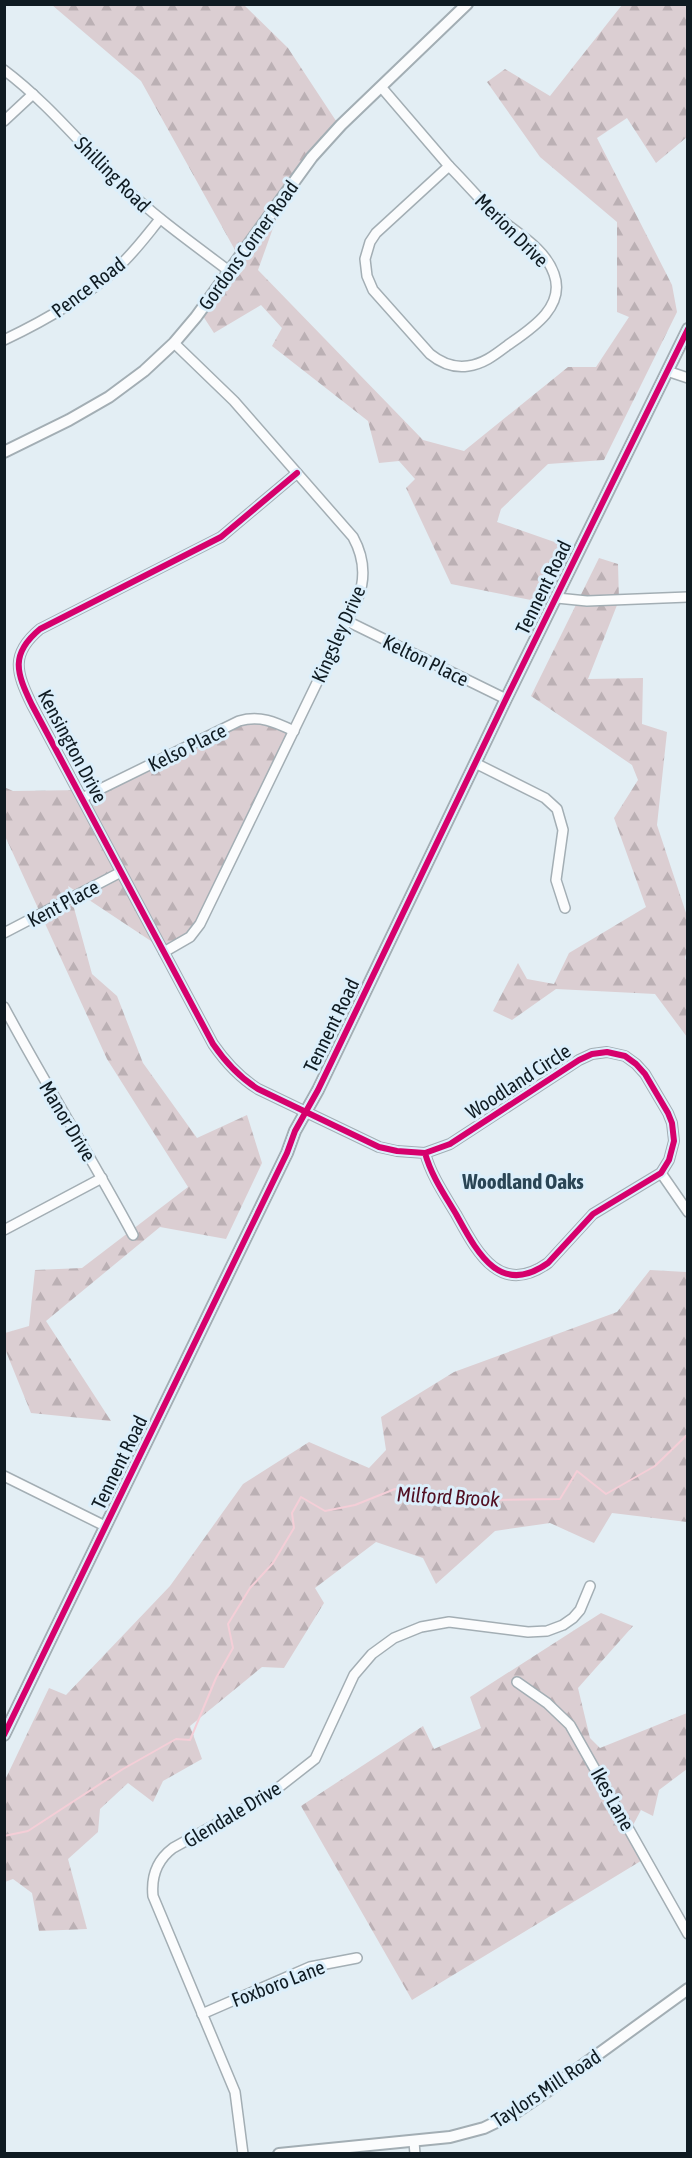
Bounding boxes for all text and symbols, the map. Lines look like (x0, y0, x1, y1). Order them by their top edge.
street label: Shilling Road (71, 132, 155, 216)
street label: Gordons Corner Road (193, 176, 303, 314)
street label: Merion Drive (471, 189, 553, 271)
street label: Pence Road (47, 252, 129, 322)
street label: Tennent Road (510, 536, 576, 638)
street label: Kingsley Drive (306, 582, 370, 686)
street label: Kelton Place (380, 629, 472, 691)
street label: Kensington Drive (34, 686, 112, 806)
street label: Kelso Place (144, 718, 230, 776)
street label: Kent Place (23, 875, 103, 931)
street label: Tennent Road (298, 974, 364, 1076)
street label: Woodland Circle (462, 1039, 574, 1123)
street label: Manor Drive (35, 1077, 101, 1165)
district label: Woodland Oaks (461, 1169, 584, 1193)
street label: Tennent Road (86, 1411, 152, 1513)
water label: Milford Brook (396, 1481, 501, 1511)
street label: Ikes Lane (586, 1764, 640, 1834)
street label: Glendale Drive (179, 1776, 285, 1852)
street label: Foxboro Lane (228, 1955, 328, 2011)
street label: Taylors Mill Road (487, 2044, 605, 2132)

